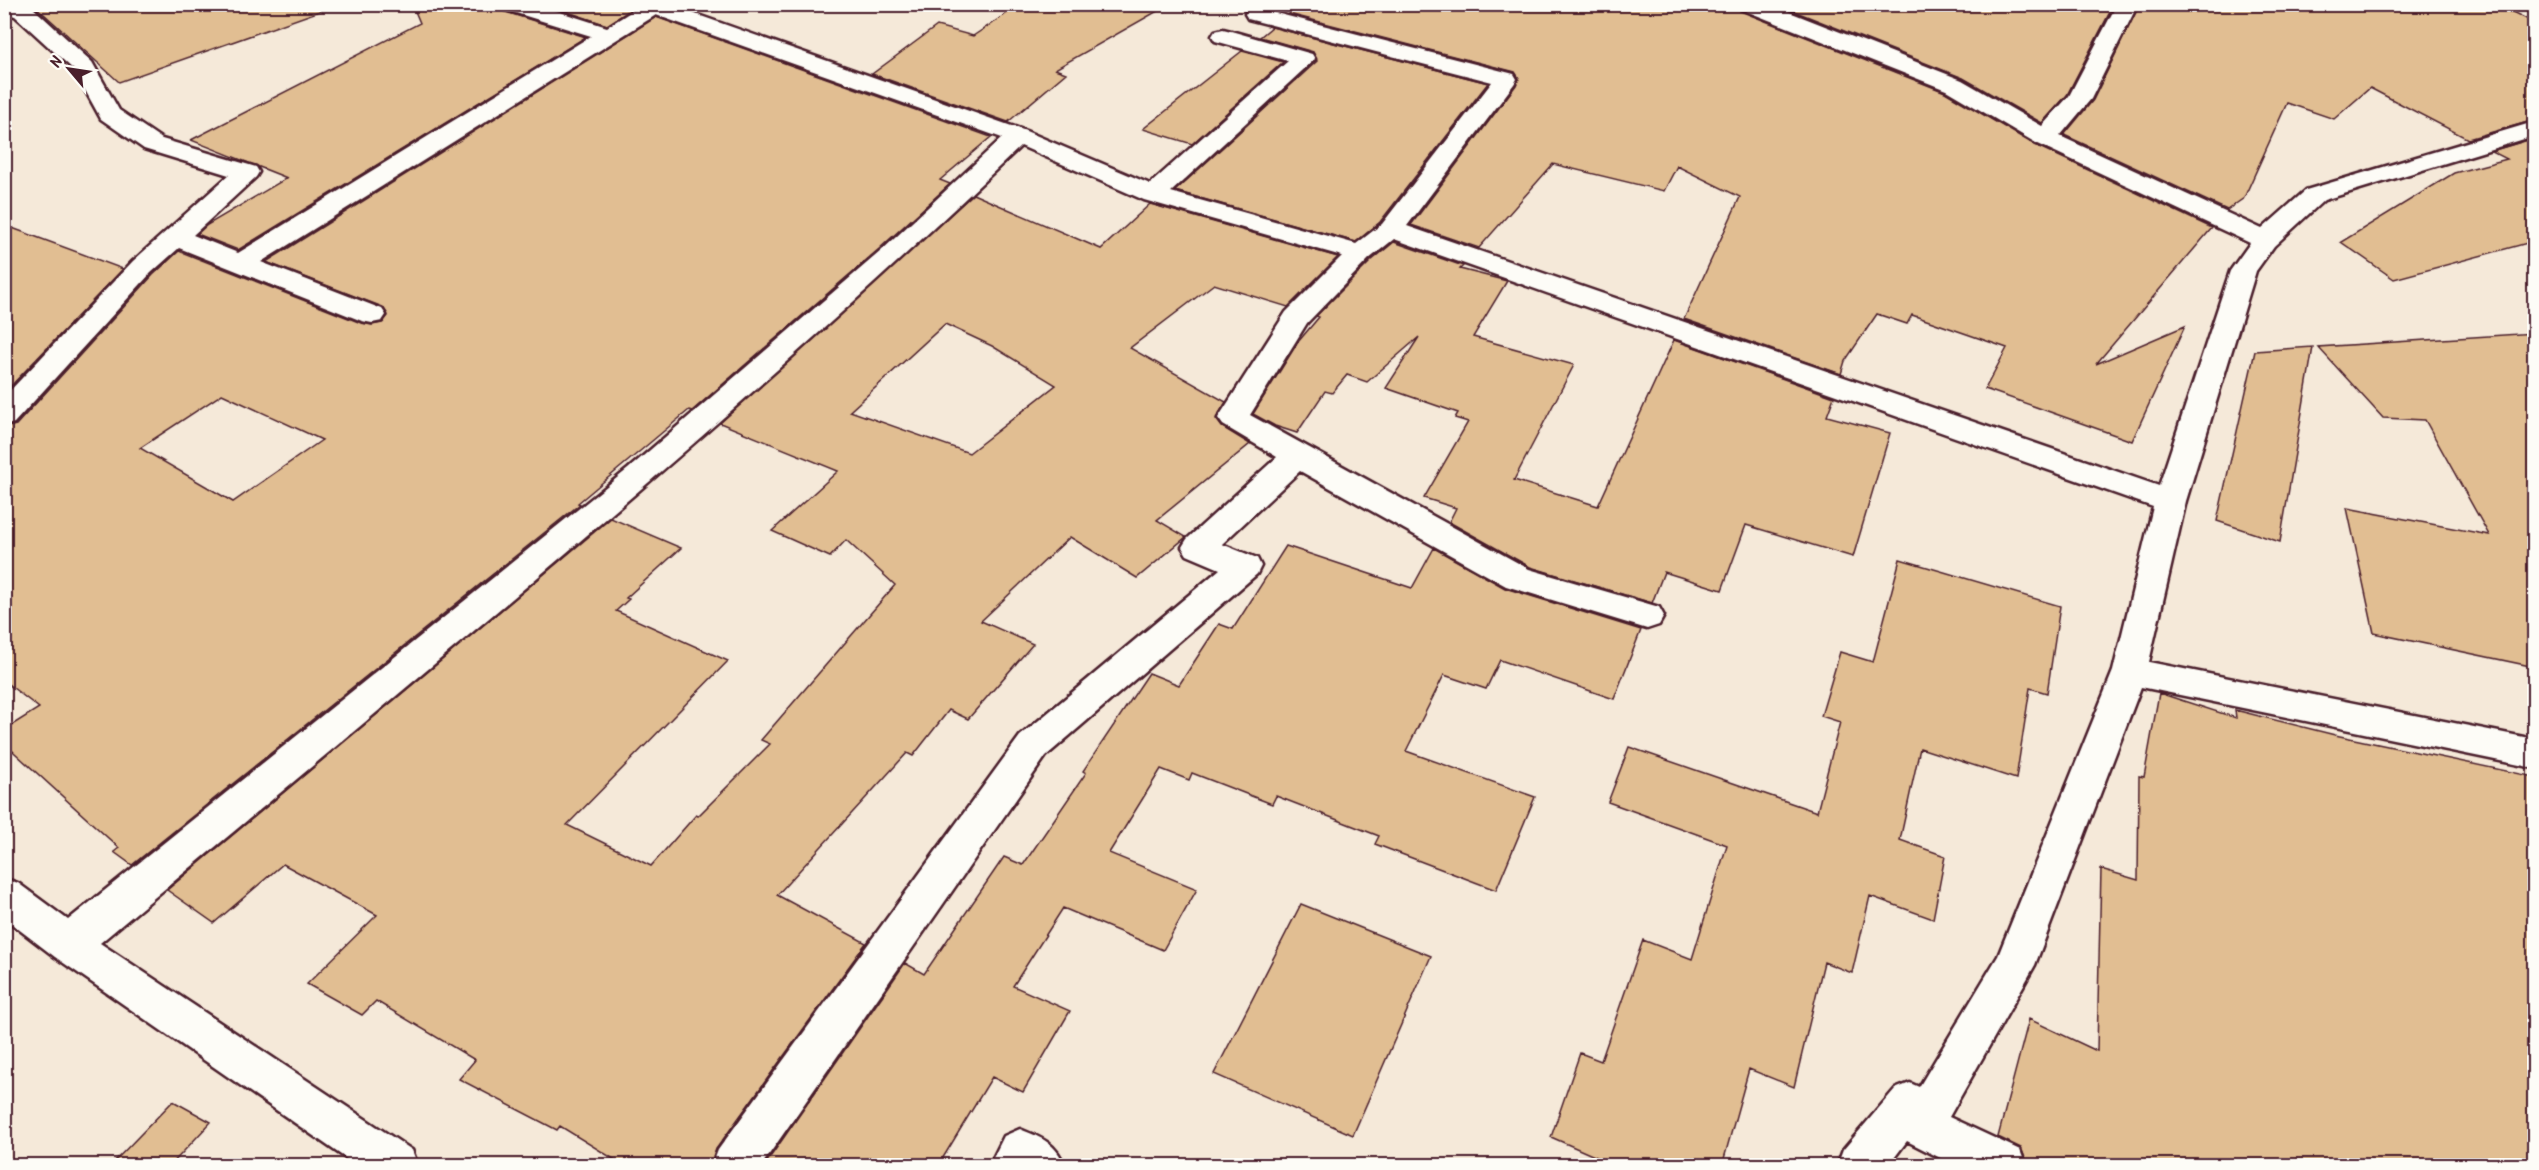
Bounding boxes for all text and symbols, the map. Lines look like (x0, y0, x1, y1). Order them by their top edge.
north arrow (39, 39, 99, 99)
text: N (44, 52, 71, 73)

